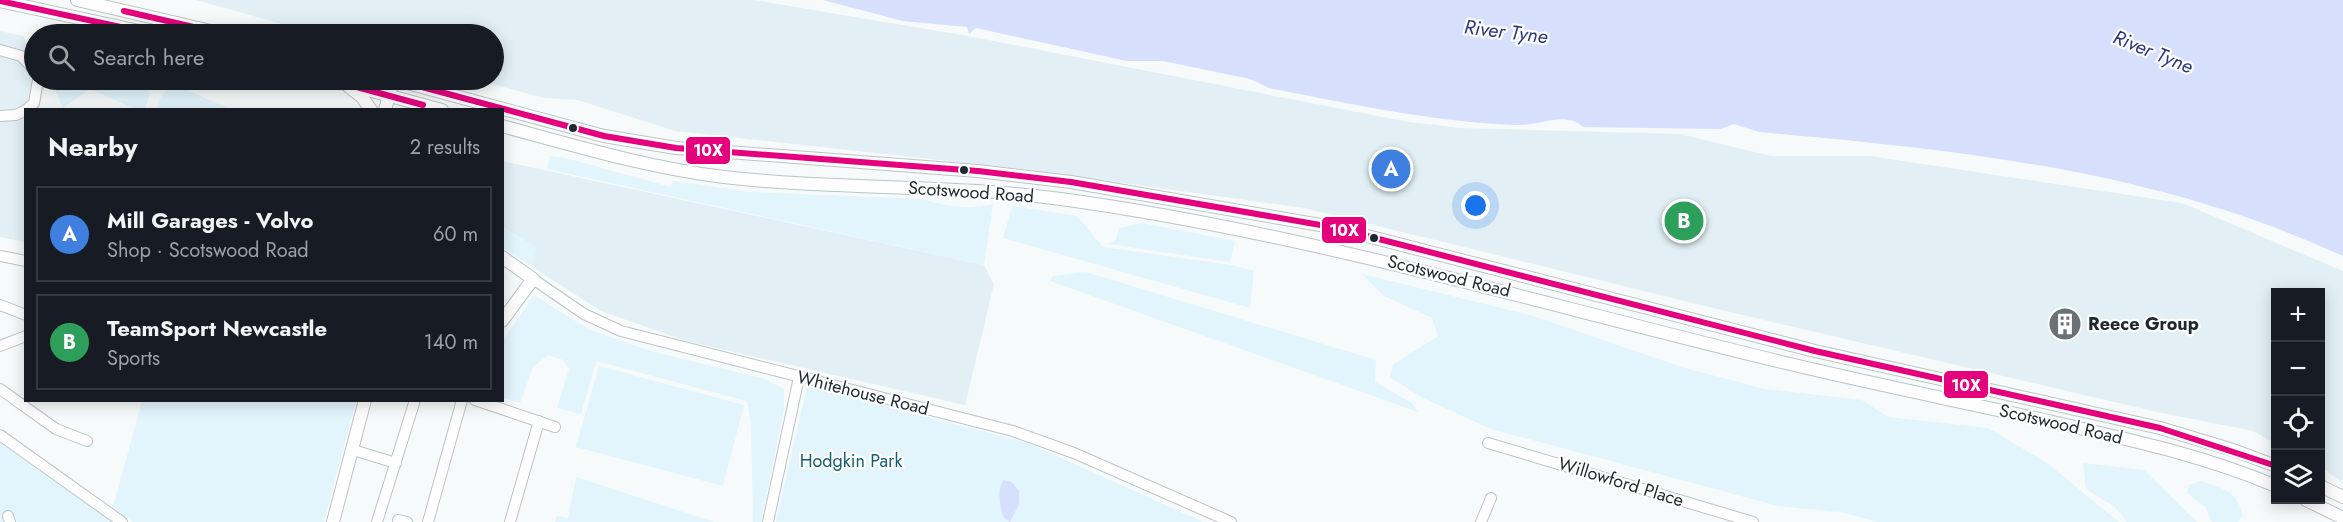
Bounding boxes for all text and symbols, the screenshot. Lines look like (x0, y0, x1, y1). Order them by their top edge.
water label: River Tyne (1463, 12, 1549, 52)
water label: River Tyne (2109, 23, 2197, 81)
search box (24, 24, 504, 90)
icon: search (45, 41, 78, 74)
text: Search here (93, 41, 204, 73)
unlabelled marker (567, 122, 579, 134)
text: Nearby (48, 128, 137, 166)
text: 2 results (410, 133, 480, 162)
line badge: 10X (685, 136, 731, 165)
text: 10X (693, 139, 723, 162)
pin: A (1372, 146, 1410, 192)
unlabelled marker (958, 164, 970, 176)
street label: Scotswood Road (907, 175, 1035, 209)
your location (1461, 191, 1490, 220)
pin: B (1664, 198, 1704, 244)
text: Mill Garages - Volvo (107, 204, 314, 236)
line badge: 10X (1321, 216, 1367, 244)
text: 10X (1329, 219, 1359, 242)
text: A (62, 220, 77, 249)
text: 60 m (433, 220, 478, 249)
unlabelled marker (1368, 232, 1380, 244)
text: Shop · Scotswood Road (107, 236, 309, 265)
street label: Scotswood Road (1385, 248, 1513, 304)
map controls (2271, 288, 2325, 504)
button: + (2271, 288, 2325, 342)
building icon: Reece Group (2047, 306, 2083, 342)
place label: Reece Group (2088, 311, 2199, 337)
text: TeamSport Newcastle (107, 312, 327, 344)
text: B (63, 328, 76, 357)
text: 140 m (424, 328, 478, 357)
button: − (2271, 342, 2325, 396)
text: Sports (107, 344, 160, 373)
street label: Whitehouse Road (794, 364, 932, 422)
line badge: 10X (1943, 370, 1989, 399)
text: 10X (1951, 374, 1981, 397)
button: locate (2271, 396, 2325, 450)
street label: Scotswood Road (1997, 397, 2125, 451)
park label: Hodgkin Park (800, 448, 902, 474)
button: layers (2271, 450, 2325, 504)
street label: Willowford Place (1555, 451, 1687, 513)

